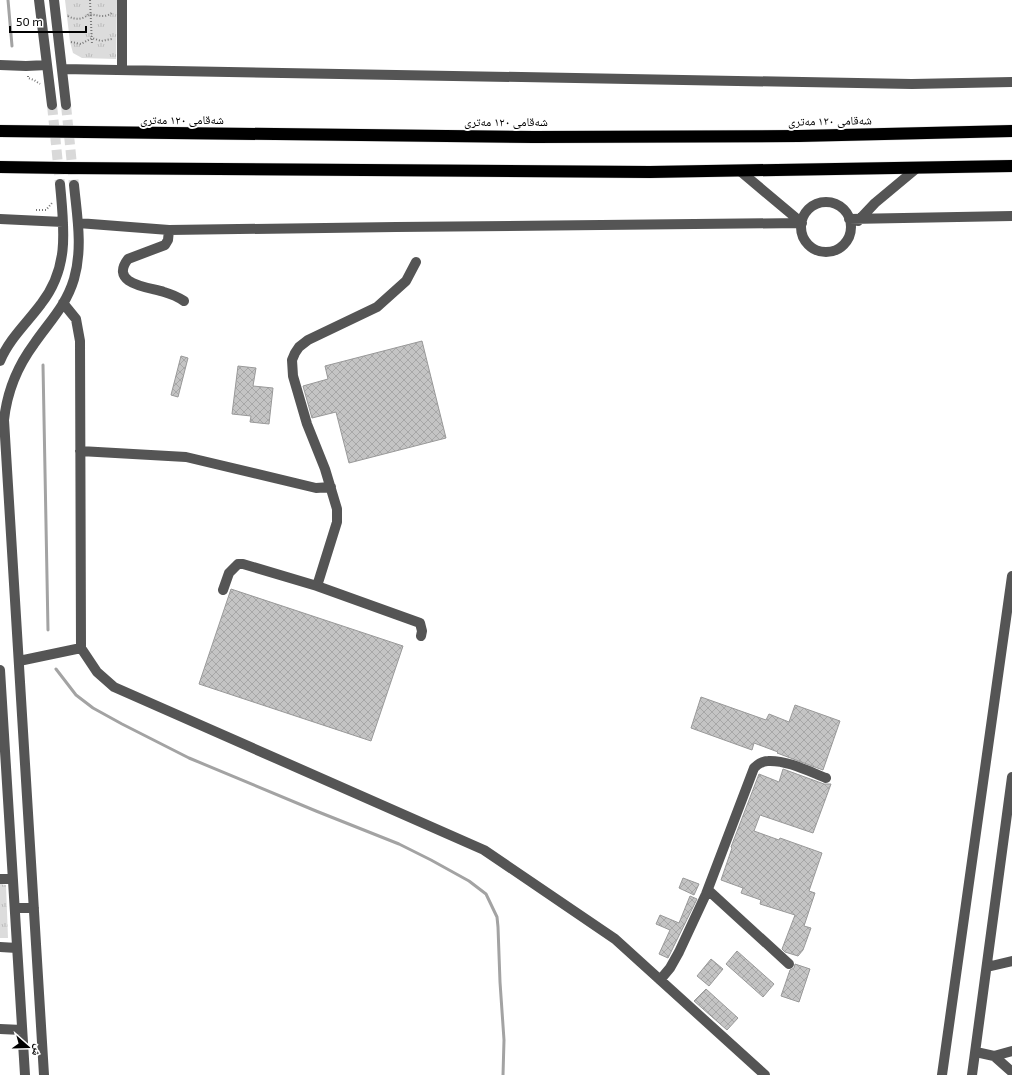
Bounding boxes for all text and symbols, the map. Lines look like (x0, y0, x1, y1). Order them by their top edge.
scale bar (10, 8, 86, 34)
text: 50 m (16, 14, 43, 28)
street label: شەقامی ١٢٠ مەتری (140, 112, 224, 127)
street label: شەقامی ١٢٠ مەتری (788, 112, 872, 129)
street label: شەقامی ١٢٠ مەتری (464, 114, 548, 129)
north arrow (8, 1027, 48, 1067)
text: ش (28, 1042, 46, 1059)

